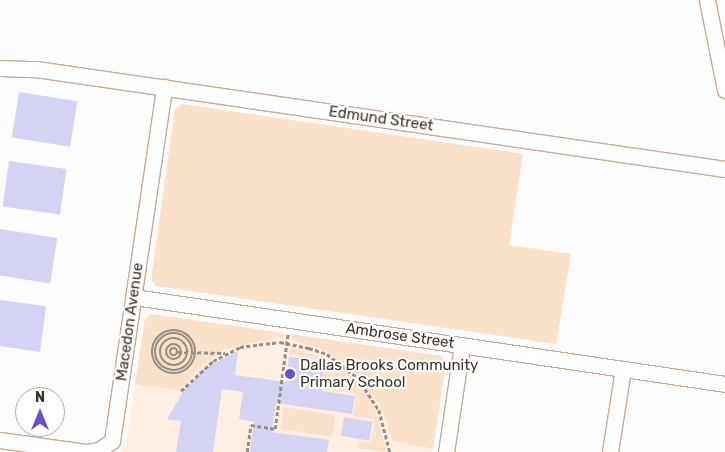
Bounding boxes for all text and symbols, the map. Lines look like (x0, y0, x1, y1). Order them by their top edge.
street label: Edmund Street (328, 103, 434, 135)
street label: Macedon Avenue (113, 261, 147, 383)
street label: Ambrose Street (344, 319, 456, 353)
place label: Dallas Brooks Community Primary School (300, 356, 478, 391)
marker: Dallas Brooks Community Primary School (284, 368, 296, 380)
north arrow (15, 387, 65, 437)
text: N (35, 389, 45, 406)

